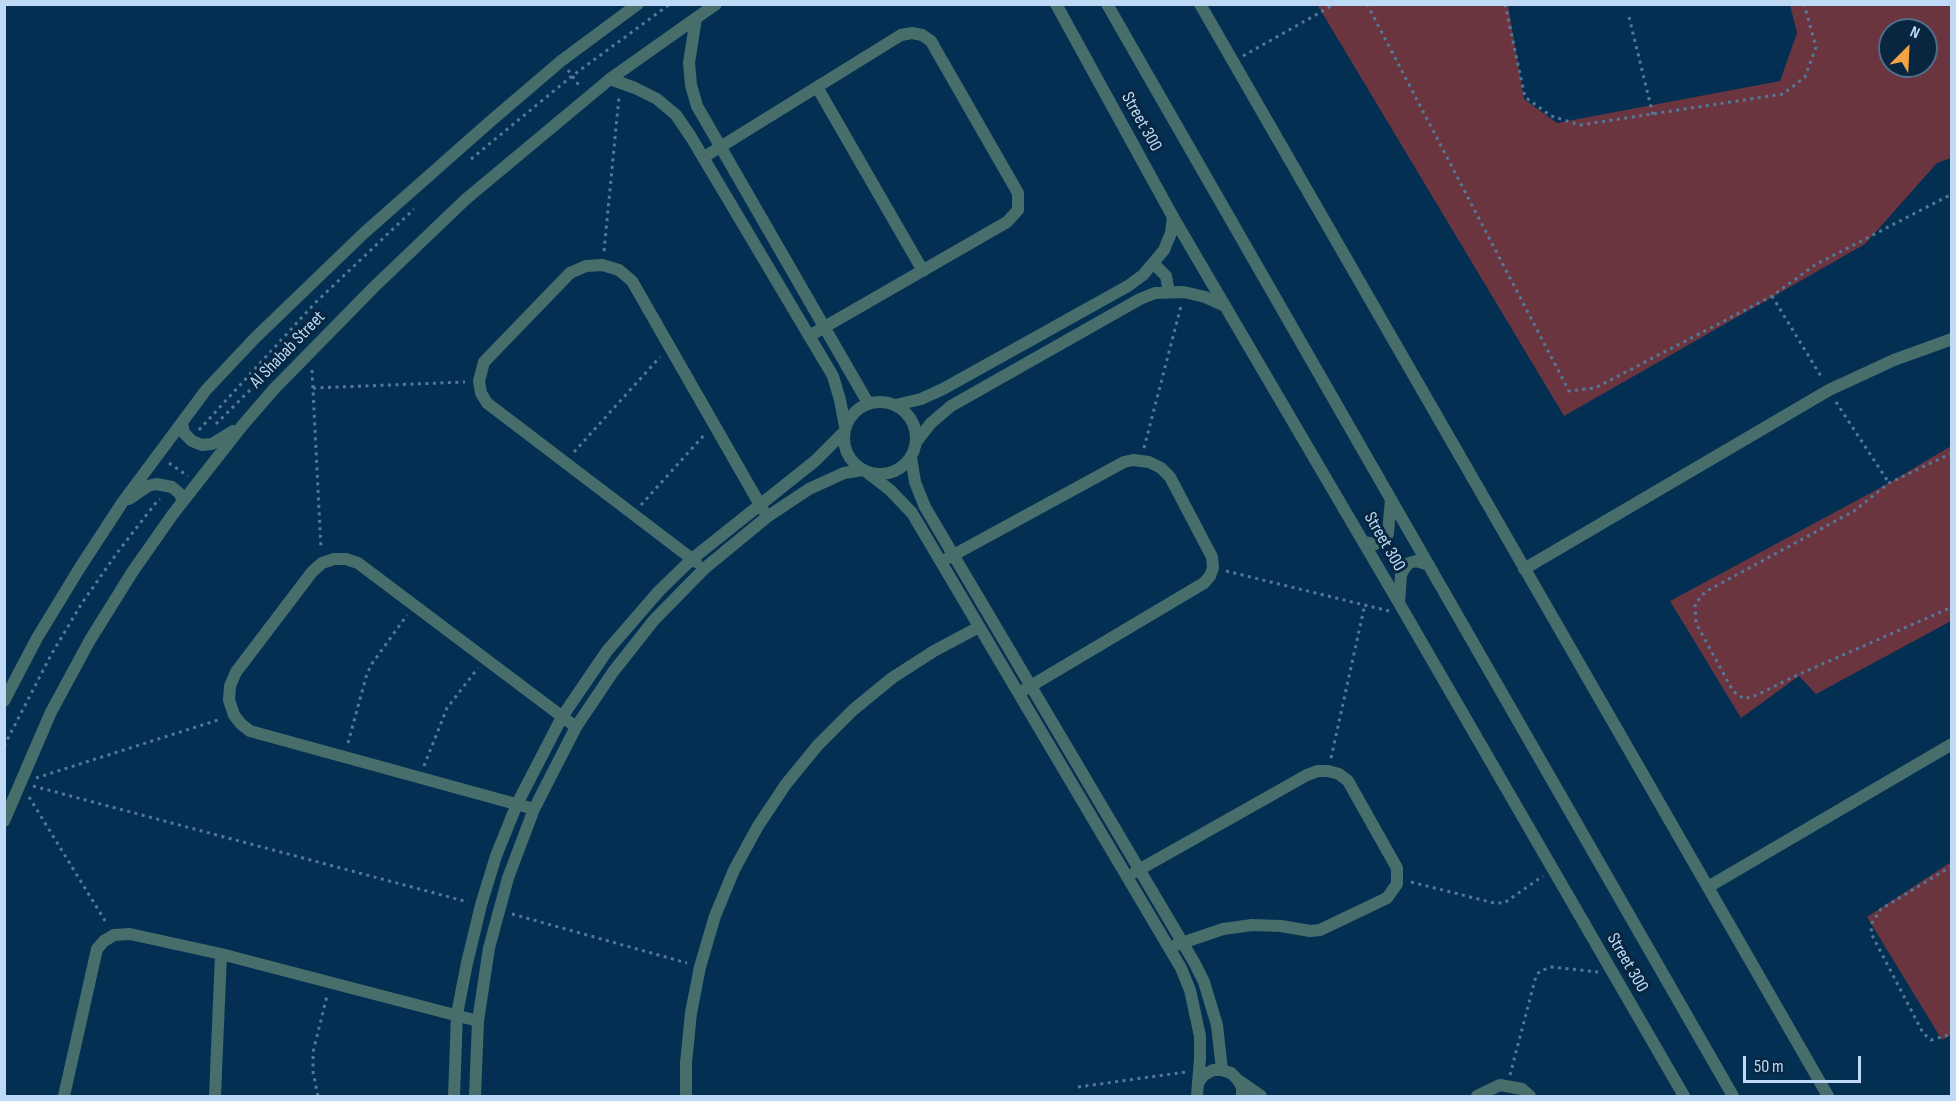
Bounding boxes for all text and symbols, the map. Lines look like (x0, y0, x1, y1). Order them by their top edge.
north arrow (1878, 18, 1938, 78)
text: N (1907, 23, 1922, 43)
street label: Street 300 (1116, 89, 1166, 155)
street label: Al Shabab Street (246, 307, 330, 393)
street label: Street 300 (1359, 509, 1409, 575)
street label: Street 300 (1602, 930, 1652, 996)
scale bar (1746, 1044, 1864, 1082)
text: 50 m (1754, 1056, 1784, 1077)

